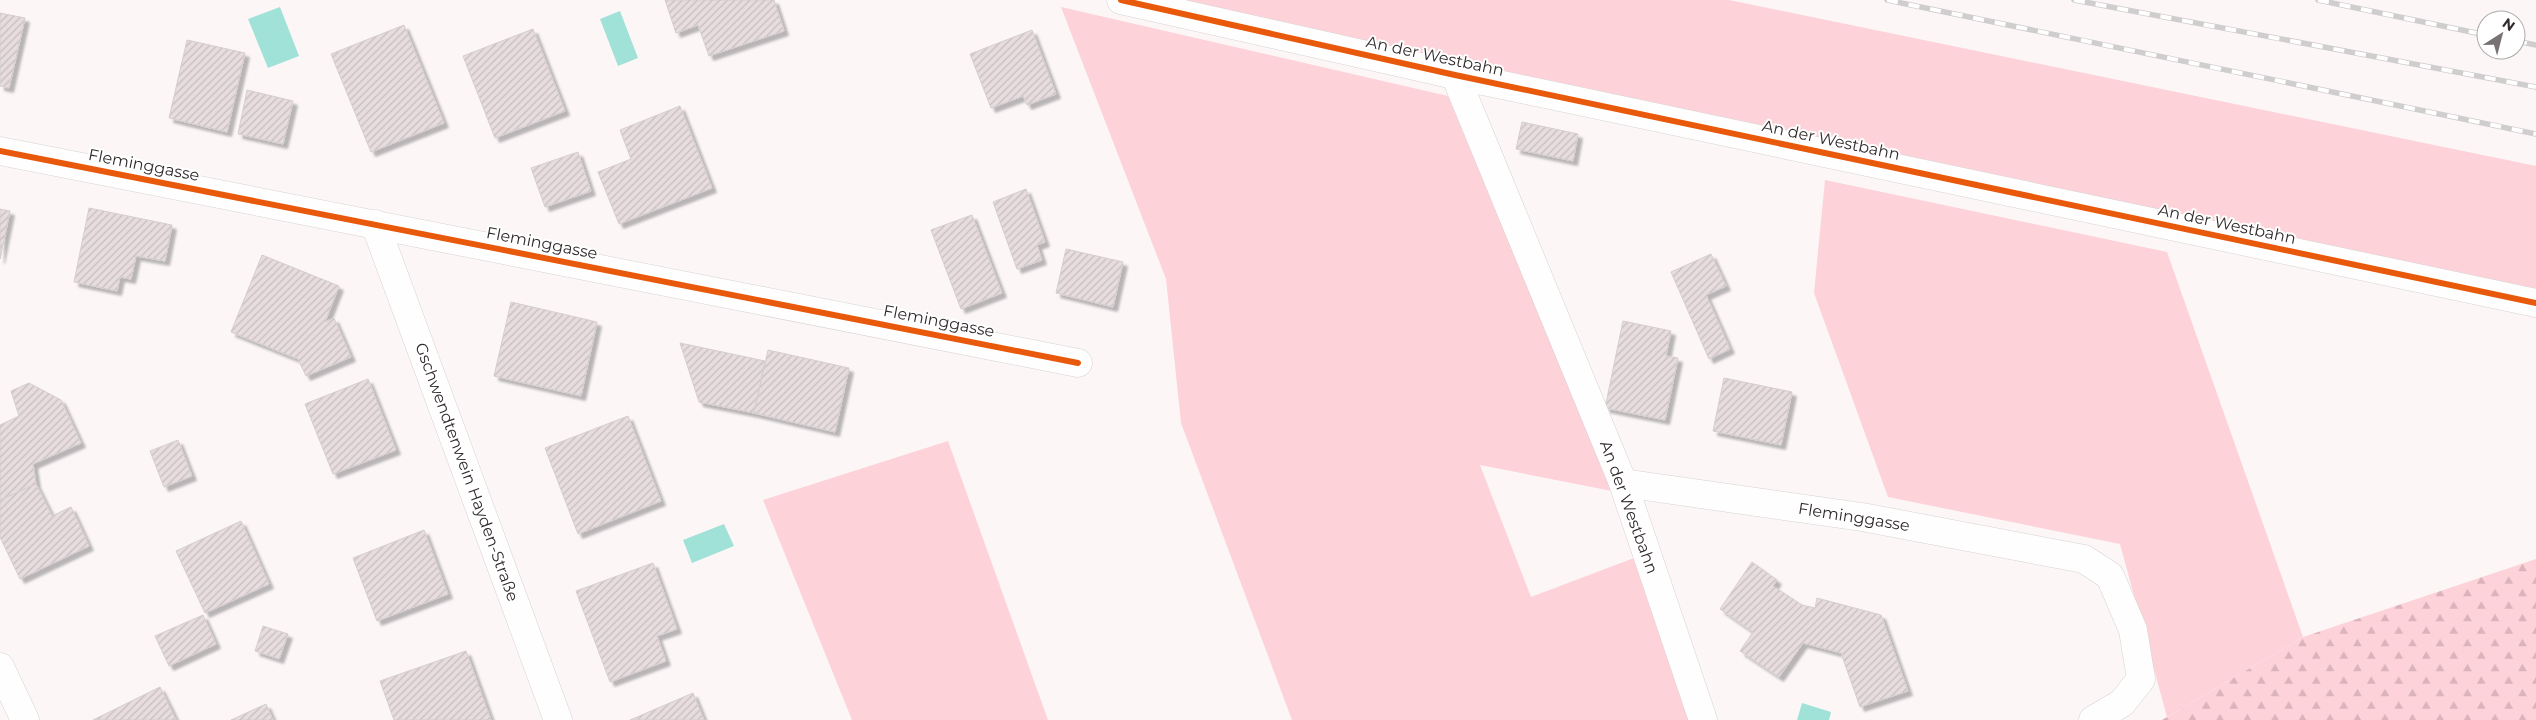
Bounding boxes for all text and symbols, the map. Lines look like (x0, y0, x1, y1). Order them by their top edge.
north arrow (2476, 10, 2526, 60)
text: N (2499, 14, 2519, 35)
street label: An der Westbahn (1364, 32, 1506, 80)
street label: An der Westbahn (1760, 116, 1902, 164)
street label: Fleminggasse (87, 145, 201, 185)
street label: An der Westbahn (2156, 200, 2298, 248)
street label: Fleminggasse (485, 223, 599, 263)
street label: Fleminggasse (882, 301, 996, 341)
street label: Gschwendtenwein Hayden-Straße (411, 340, 523, 604)
street label: An der Westbahn (1596, 438, 1662, 576)
street label: Fleminggasse (1797, 499, 1911, 535)

